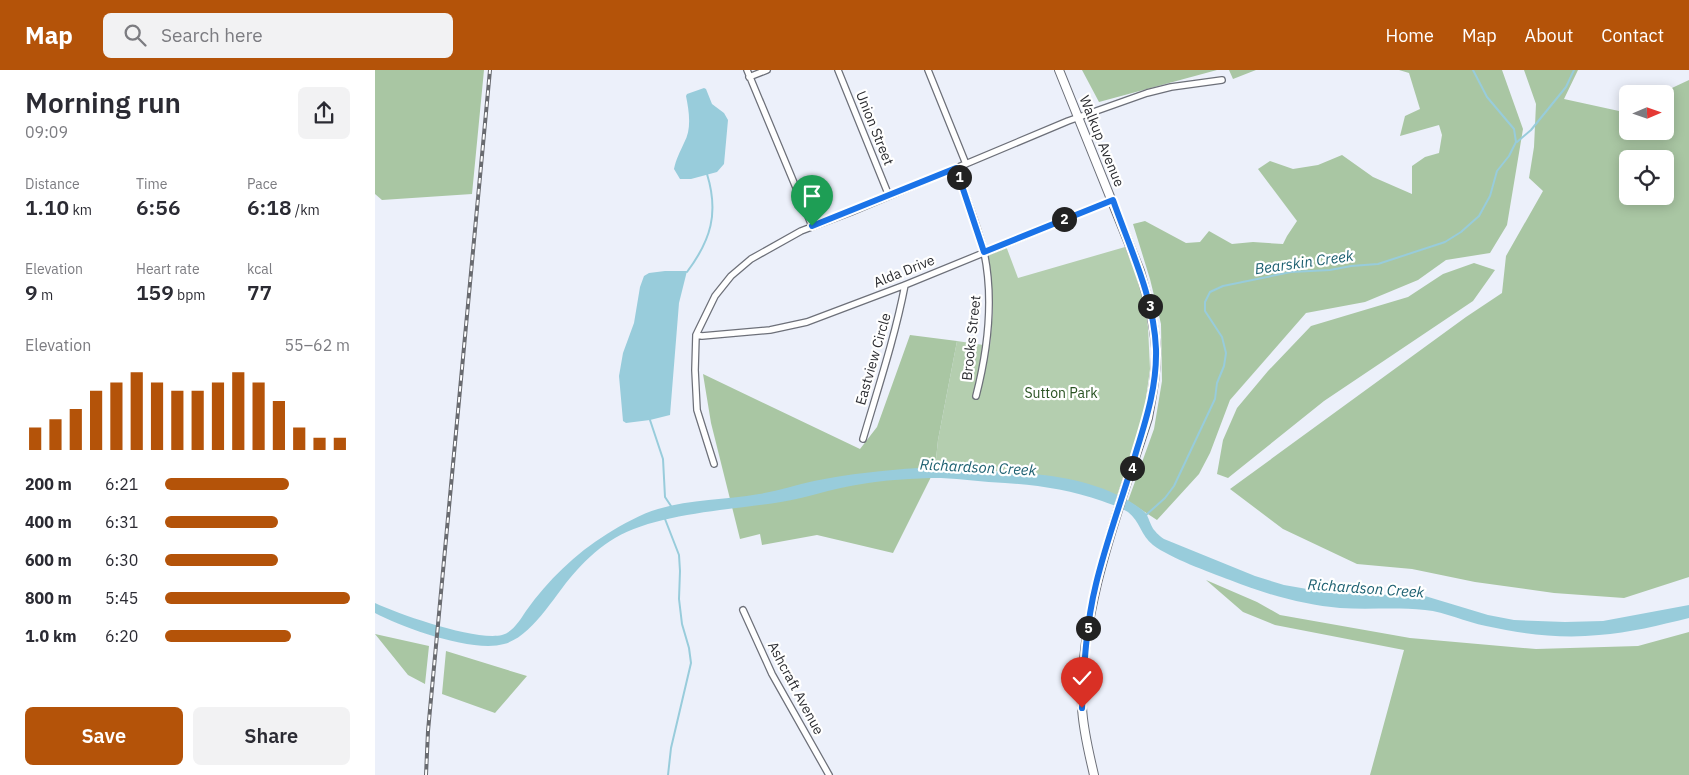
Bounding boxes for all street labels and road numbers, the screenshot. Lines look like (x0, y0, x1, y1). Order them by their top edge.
street label: Union Street (852, 88, 898, 168)
street label: Walkup Avenue (1075, 93, 1129, 190)
street label: Alda Drive (871, 251, 937, 291)
street label: Brooks Street (958, 294, 984, 382)
street label: Eastview Circle (851, 311, 895, 407)
street label: Ashcraft Avenue (764, 638, 828, 738)

